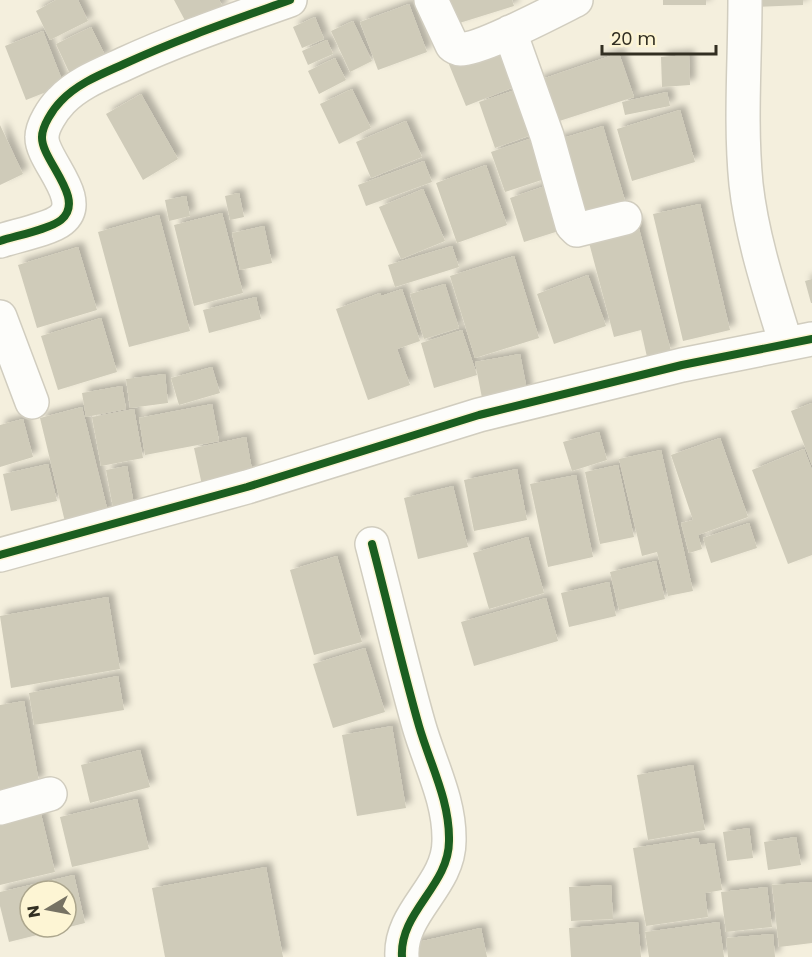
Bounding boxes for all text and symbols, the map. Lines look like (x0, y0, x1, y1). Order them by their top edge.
scale bar (602, 18, 716, 56)
text: 20 m (611, 26, 656, 51)
north arrow (18, 879, 78, 939)
text: N (21, 904, 46, 919)

